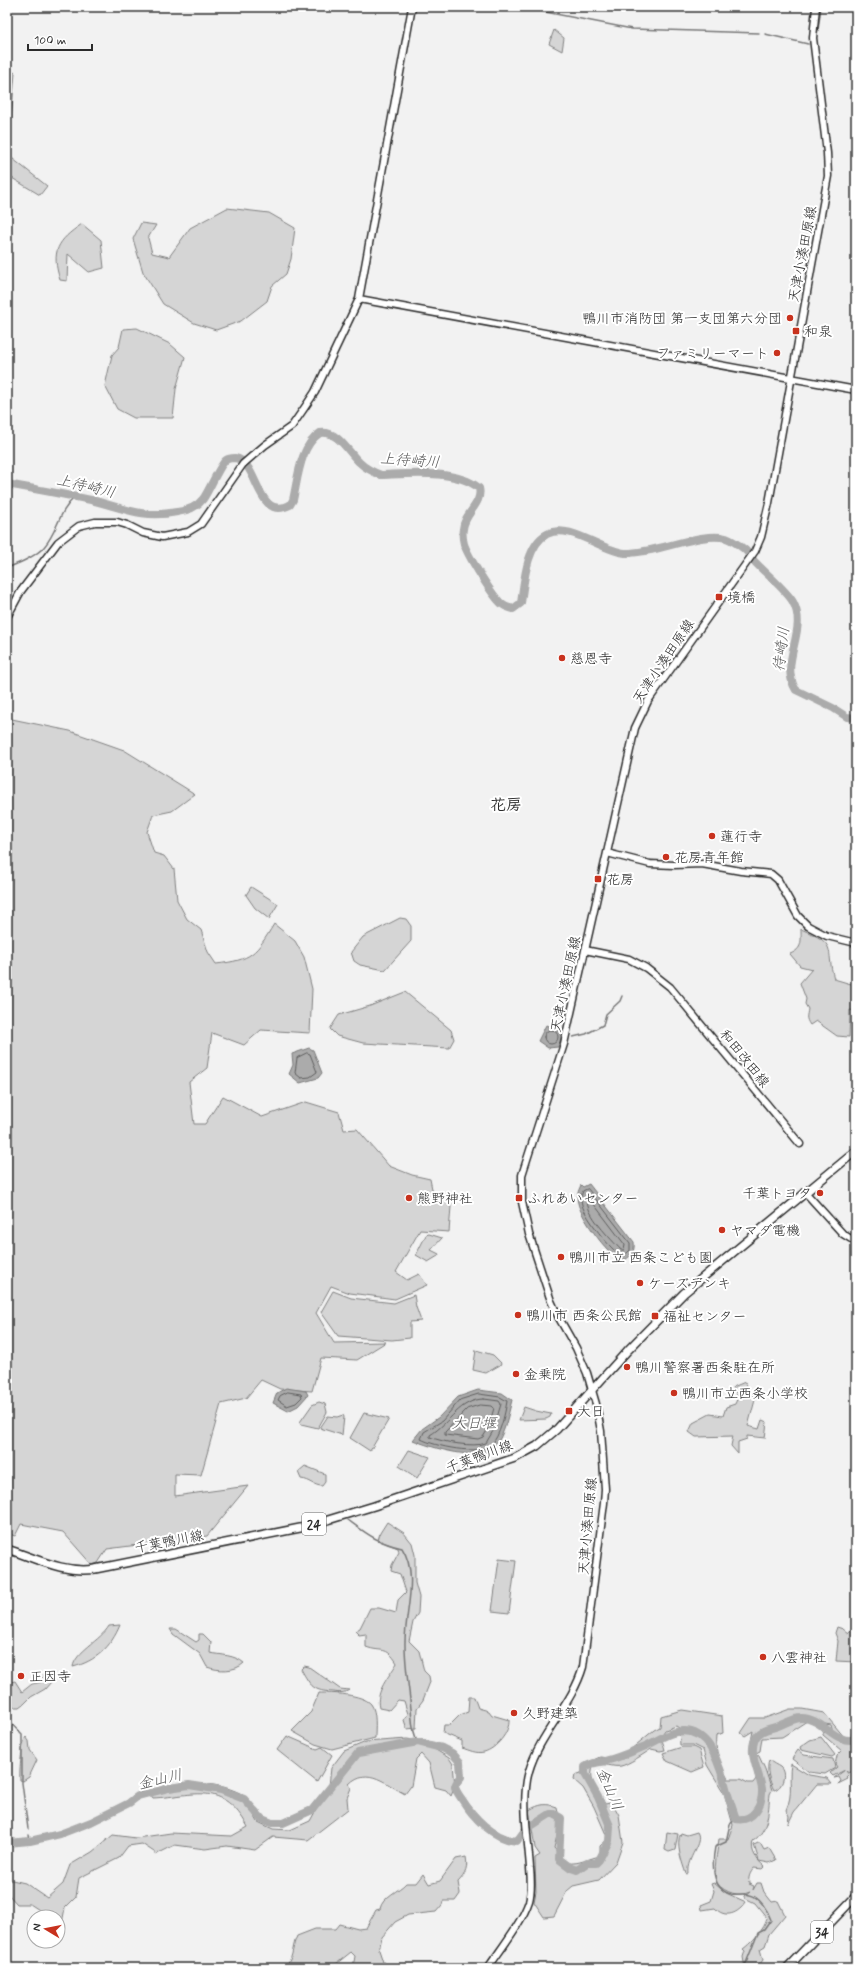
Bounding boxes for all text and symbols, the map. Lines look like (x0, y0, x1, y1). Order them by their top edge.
scale bar (28, 26, 92, 52)
text: 100 m (34, 33, 66, 49)
street label: 天津小湊田原線 (785, 204, 821, 304)
place label: 鴨川市消防団 第一支団第六分団 (582, 310, 782, 328)
marker: 鴨川市消防団 第一支団第六分団 (785, 313, 795, 323)
place label: 和泉 (804, 323, 832, 341)
marker: 和泉 (791, 326, 801, 336)
place label: ファミリーマート (657, 345, 769, 363)
marker: ファミリーマート (772, 348, 782, 358)
water label: 上待崎川 (379, 449, 441, 473)
water label: 上待崎川 (54, 470, 117, 503)
place label: 境橋 (727, 589, 755, 607)
marker: 境橋 (714, 592, 724, 602)
street label: 天津小湊田原線 (629, 616, 699, 707)
water label: 待崎川 (769, 626, 795, 673)
place label: 慈恩寺 (570, 650, 612, 668)
marker: 慈恩寺 (557, 653, 567, 663)
district label: 花房 (490, 795, 522, 816)
place label: 蓮行寺 (720, 828, 762, 846)
marker: 蓮行寺 (707, 831, 717, 841)
place label: 花房青年館 (674, 849, 744, 867)
marker: 花房青年館 (661, 852, 671, 862)
place label: 花房 (606, 871, 634, 889)
marker: 花房 (593, 874, 603, 884)
street label: 天津小湊田原線 (547, 934, 585, 1034)
street label: 和田改田線 (715, 1026, 773, 1091)
place label: 千葉トヨタ (742, 1185, 812, 1203)
marker: 千葉トヨタ (815, 1188, 825, 1198)
place label: 熊野神社 (417, 1190, 473, 1208)
place label: ふれあいセンター (527, 1190, 638, 1208)
marker: 熊野神社 (404, 1193, 414, 1203)
marker: ふれあいセンター (514, 1193, 524, 1203)
place label: ヤマダ電機 (730, 1222, 800, 1240)
marker: ヤマダ電機 (717, 1225, 727, 1235)
place label: 鴨川市立 西条こども園 (569, 1249, 713, 1267)
marker: 鴨川市立 西条こども園 (556, 1252, 566, 1262)
place label: ケーズデンキ (648, 1275, 731, 1293)
marker: ケーズデンキ (635, 1278, 645, 1288)
place label: 鴨川市 西条公民館 (526, 1307, 642, 1325)
place label: 福祉センター (663, 1308, 746, 1326)
marker: 鴨川市 西条公民館 (513, 1310, 523, 1320)
marker: 福祉センター (650, 1311, 660, 1321)
place label: 鴨川警察署西条駐在所 (635, 1359, 775, 1377)
marker: 鴨川警察署西条駐在所 (622, 1362, 632, 1372)
place label: 金乗院 (524, 1366, 566, 1384)
marker: 金乗院 (511, 1369, 521, 1379)
place label: 鴨川市立西条小学校 (682, 1385, 808, 1403)
marker: 鴨川市立西条小学校 (669, 1388, 679, 1398)
place label: 大日 (577, 1403, 605, 1421)
marker: 大日 (564, 1406, 574, 1416)
water label: 大日堰 (451, 1414, 498, 1434)
street label: 千葉鴨川線 (443, 1437, 515, 1477)
street label: 天津小湊田原線 (575, 1476, 601, 1576)
road number: 24 (302, 1513, 326, 1535)
street label: 千葉鴨川線 (133, 1526, 205, 1557)
place label: 八雲神社 (771, 1649, 827, 1667)
marker: 八雲神社 (758, 1652, 768, 1662)
place label: 正因寺 (29, 1668, 71, 1686)
marker: 正因寺 (16, 1671, 26, 1681)
place label: 久野建築 (522, 1705, 578, 1723)
marker: 久野建築 (509, 1708, 519, 1718)
water label: 金山川 (136, 1765, 184, 1795)
water label: 金山川 (591, 1765, 627, 1814)
north arrow (26, 1909, 66, 1949)
road number: 34 (811, 1921, 833, 1943)
text: N (30, 1923, 45, 1932)

